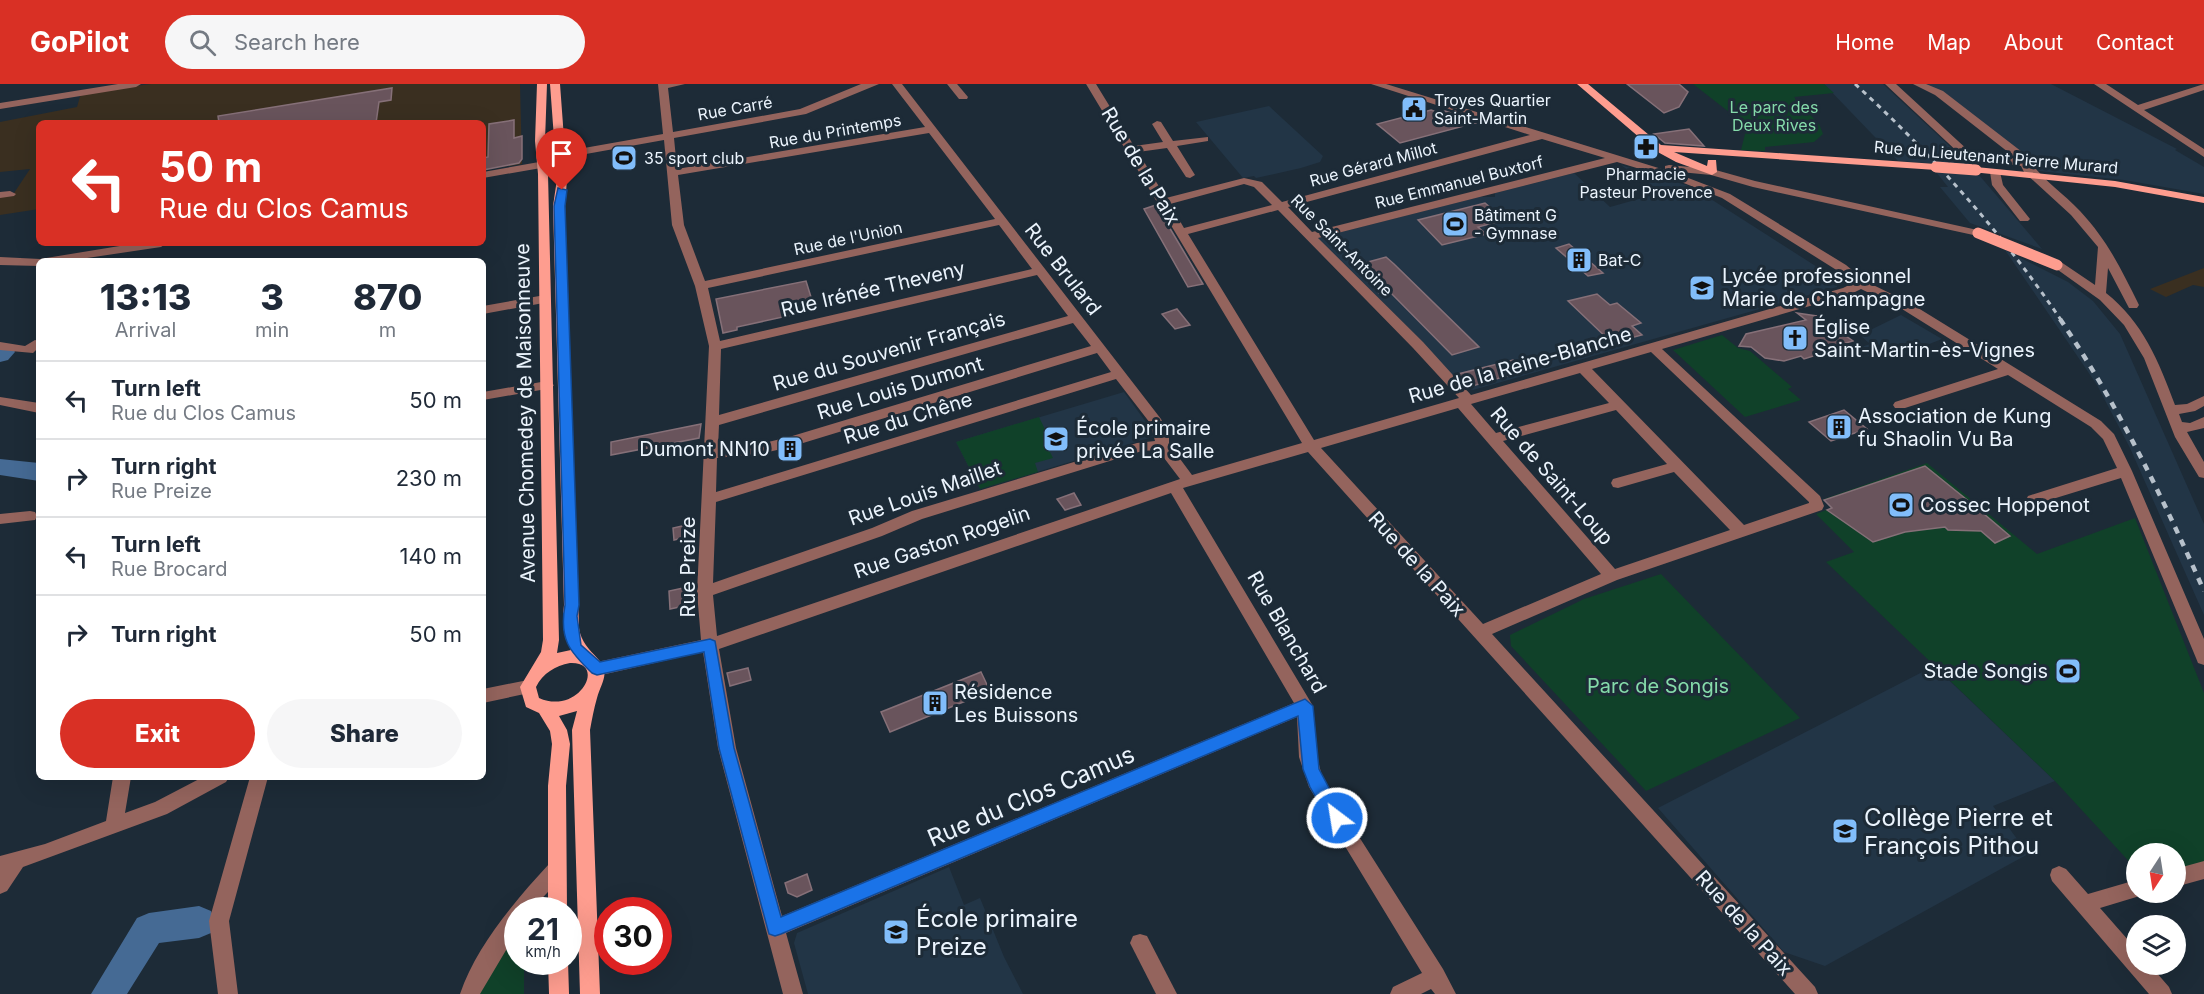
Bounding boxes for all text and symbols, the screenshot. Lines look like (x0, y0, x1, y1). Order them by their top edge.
search box (165, 15, 585, 69)
text: GoPilot (30, 25, 129, 59)
icon: search (186, 26, 219, 59)
text: Search here (234, 29, 360, 55)
text: Home (1835, 30, 1894, 55)
text: Map (1927, 30, 1971, 55)
text: About (2004, 30, 2063, 55)
text: Contact (2096, 30, 2174, 55)
place label: Troyes Quartier Saint-Martin (1434, 90, 1551, 128)
street label: Rue Carré (696, 92, 774, 124)
public building icon: Troyes Quartier Saint-Martin (1399, 94, 1429, 124)
park label: Le parc des Deux Rives (1730, 97, 1818, 135)
street label: Rue de la Paix (1096, 103, 1186, 229)
street label: Rue du Printemps (767, 110, 903, 152)
pin (536, 128, 587, 190)
pharmacy icon: Pharmacie Pasteur Provence (1631, 132, 1661, 162)
street label: Rue du Lieutenant Pierre Murard (1873, 136, 2119, 178)
icon: arrive (545, 137, 578, 170)
street label: Rue Gérard Millot (1307, 137, 1439, 191)
text: 50 m (159, 141, 262, 192)
sports icon: 35 sport club (609, 143, 639, 173)
icon: left (60, 144, 138, 222)
place label: 35 sport club (644, 148, 744, 168)
street label: Rue Emmanuel Buxtorf (1373, 151, 1545, 213)
place label: Pharmacie Pasteur Provence (1579, 164, 1713, 202)
street label: Rue Saint-Antoine (1287, 190, 1397, 300)
text: Rue du Clos Camus (159, 192, 409, 225)
place label: Bâtiment G - Gymnase (1474, 205, 1557, 243)
sports icon: Bâtiment G - Gymnase (1440, 209, 1470, 239)
street label: Rue de l'Union (792, 217, 904, 259)
street label: Rue Brulard (1020, 218, 1106, 320)
street label: Avenue Chomedey de Maisonneuve (510, 243, 540, 583)
building icon: Bat-C (1564, 245, 1594, 275)
place label: Bat-C (1598, 250, 1641, 270)
street label: Rue Irénée Theveny (779, 256, 967, 322)
place label: Lycée professionnel Marie de Champagne (1722, 264, 1925, 311)
school or university icon: Lycée professionnel Marie de Champagne (1687, 273, 1717, 303)
text: 13:13 (100, 275, 191, 319)
text: 3 (260, 275, 284, 319)
text: 870 (353, 275, 422, 319)
street label: Rue du Souvenir Français (770, 306, 1008, 396)
place label: Église Saint-Martin-ès-Vignes (1814, 314, 2035, 362)
text: Arrival (115, 318, 176, 342)
text: min (255, 318, 289, 342)
text: m (379, 318, 396, 342)
street label: Rue de la Reine-Blanche (1406, 322, 1634, 408)
church icon: Église Saint-Martin-ès-Vignes (1780, 323, 1810, 353)
street label: Rue Louis Dumont (814, 351, 986, 425)
text: Turn left (111, 375, 201, 401)
icon: left (60, 384, 93, 417)
text: 50 m (409, 387, 462, 413)
street label: Rue du Chêne (841, 387, 975, 449)
text: Rue du Clos Camus (111, 401, 296, 425)
street label: Rue de Saint-Loup (1486, 402, 1618, 550)
place label: Association de Kung fu Shaolin Vu Ba (1858, 404, 2051, 451)
building icon: Association de Kung fu Shaolin Vu Ba (1824, 412, 1854, 442)
place label: École primaire privée La Salle (1076, 415, 1214, 463)
school or university icon: École primaire privée La Salle (1041, 424, 1071, 454)
building icon: Dumont NN10 (775, 434, 805, 464)
place label: Dumont NN10 (639, 437, 770, 461)
text: Turn right (111, 453, 217, 479)
street label: Rue Louis Maillet (845, 455, 1005, 530)
icon: right (60, 462, 93, 495)
text: 230 m (396, 465, 462, 491)
text: Rue Preize (111, 479, 212, 503)
sports icon: Cossec Hoppenot (1886, 490, 1916, 520)
place label: Cossec Hoppenot (1920, 493, 2090, 517)
street label: Rue Gaston Rogelin (851, 501, 1033, 583)
street label: Rue de la Paix (1364, 507, 1470, 621)
street label: Rue Preize (676, 517, 700, 617)
text: Turn left (111, 531, 201, 557)
icon: left (60, 540, 93, 573)
text: 140 m (400, 543, 462, 569)
text: Rue Brocard (111, 557, 228, 581)
street label: Rue Blanchard (1242, 567, 1332, 697)
icon: right (60, 618, 93, 651)
text: Turn right (111, 621, 217, 647)
text: 50 m (409, 621, 462, 647)
sports icon: Stade Songis (2053, 656, 2083, 686)
place label: Stade Songis (1923, 659, 2048, 683)
park label: Parc de Songis (1587, 674, 1729, 698)
place label: Résidence Les Buissons (954, 680, 1078, 727)
building icon: Résidence Les Buissons (920, 688, 950, 718)
button: Exit (60, 699, 255, 768)
button: Share (267, 699, 462, 768)
street label: Rue du Clos Camus (923, 739, 1139, 853)
position arrow (1305, 786, 1369, 850)
place label: Collège Pierre et François Pithou (1864, 803, 2053, 860)
school or university icon: Collège Pierre et François Pithou (1830, 816, 1860, 846)
north arrow (2126, 843, 2186, 903)
map controls (2126, 843, 2186, 975)
street label: Rue de la Paix (1691, 866, 1797, 980)
speed limit sign: 30 (594, 897, 672, 975)
place label: École primaire Preize (916, 903, 1078, 961)
text: 21 (527, 911, 559, 947)
button: layers (2126, 915, 2186, 975)
school or university icon: École primaire Preize (881, 917, 911, 947)
text: km/h (525, 942, 561, 961)

